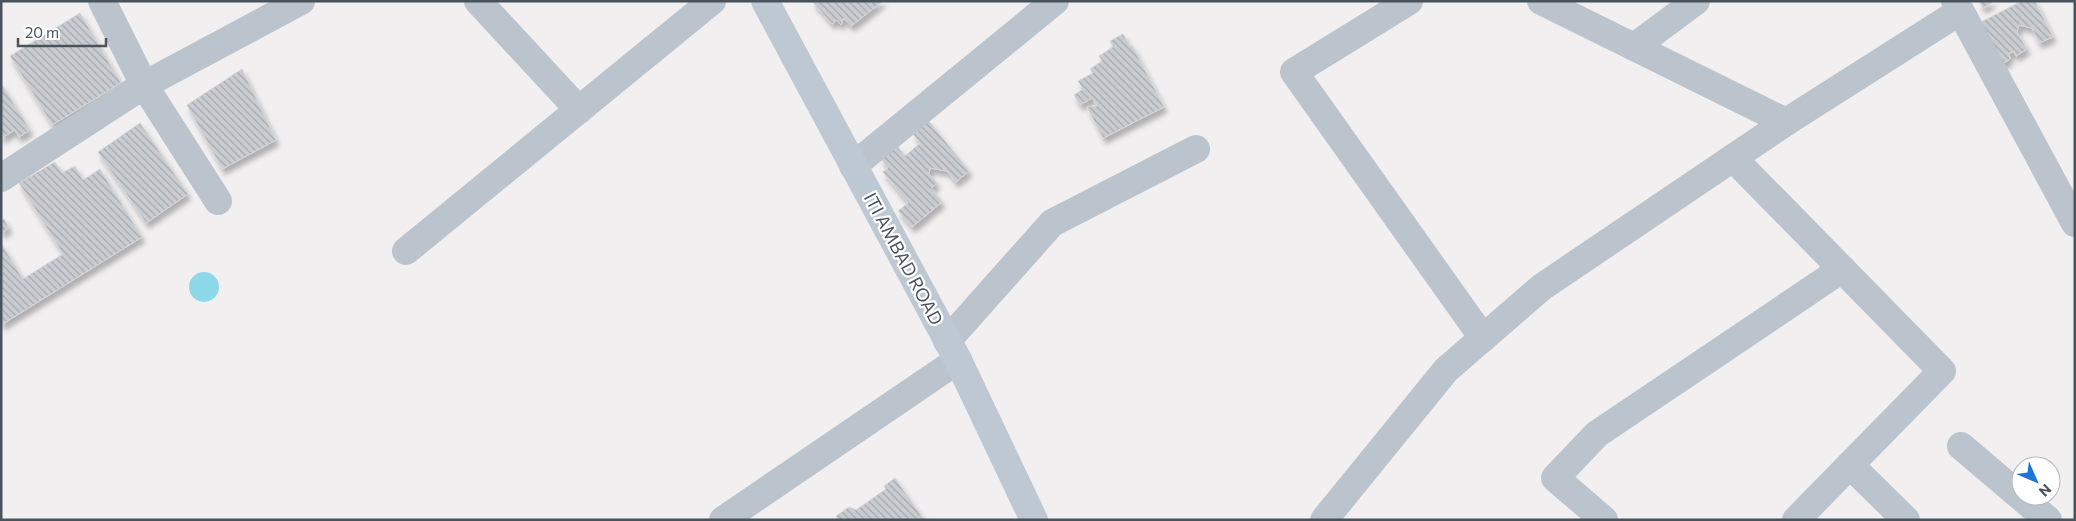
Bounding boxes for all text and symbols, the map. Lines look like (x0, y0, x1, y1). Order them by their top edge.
scale bar (18, 15, 105, 47)
text: 20 m (25, 23, 59, 41)
street label: ITI AMBAD ROAD (860, 188, 948, 329)
north arrow (2011, 456, 2061, 506)
text: N (2036, 481, 2055, 500)

